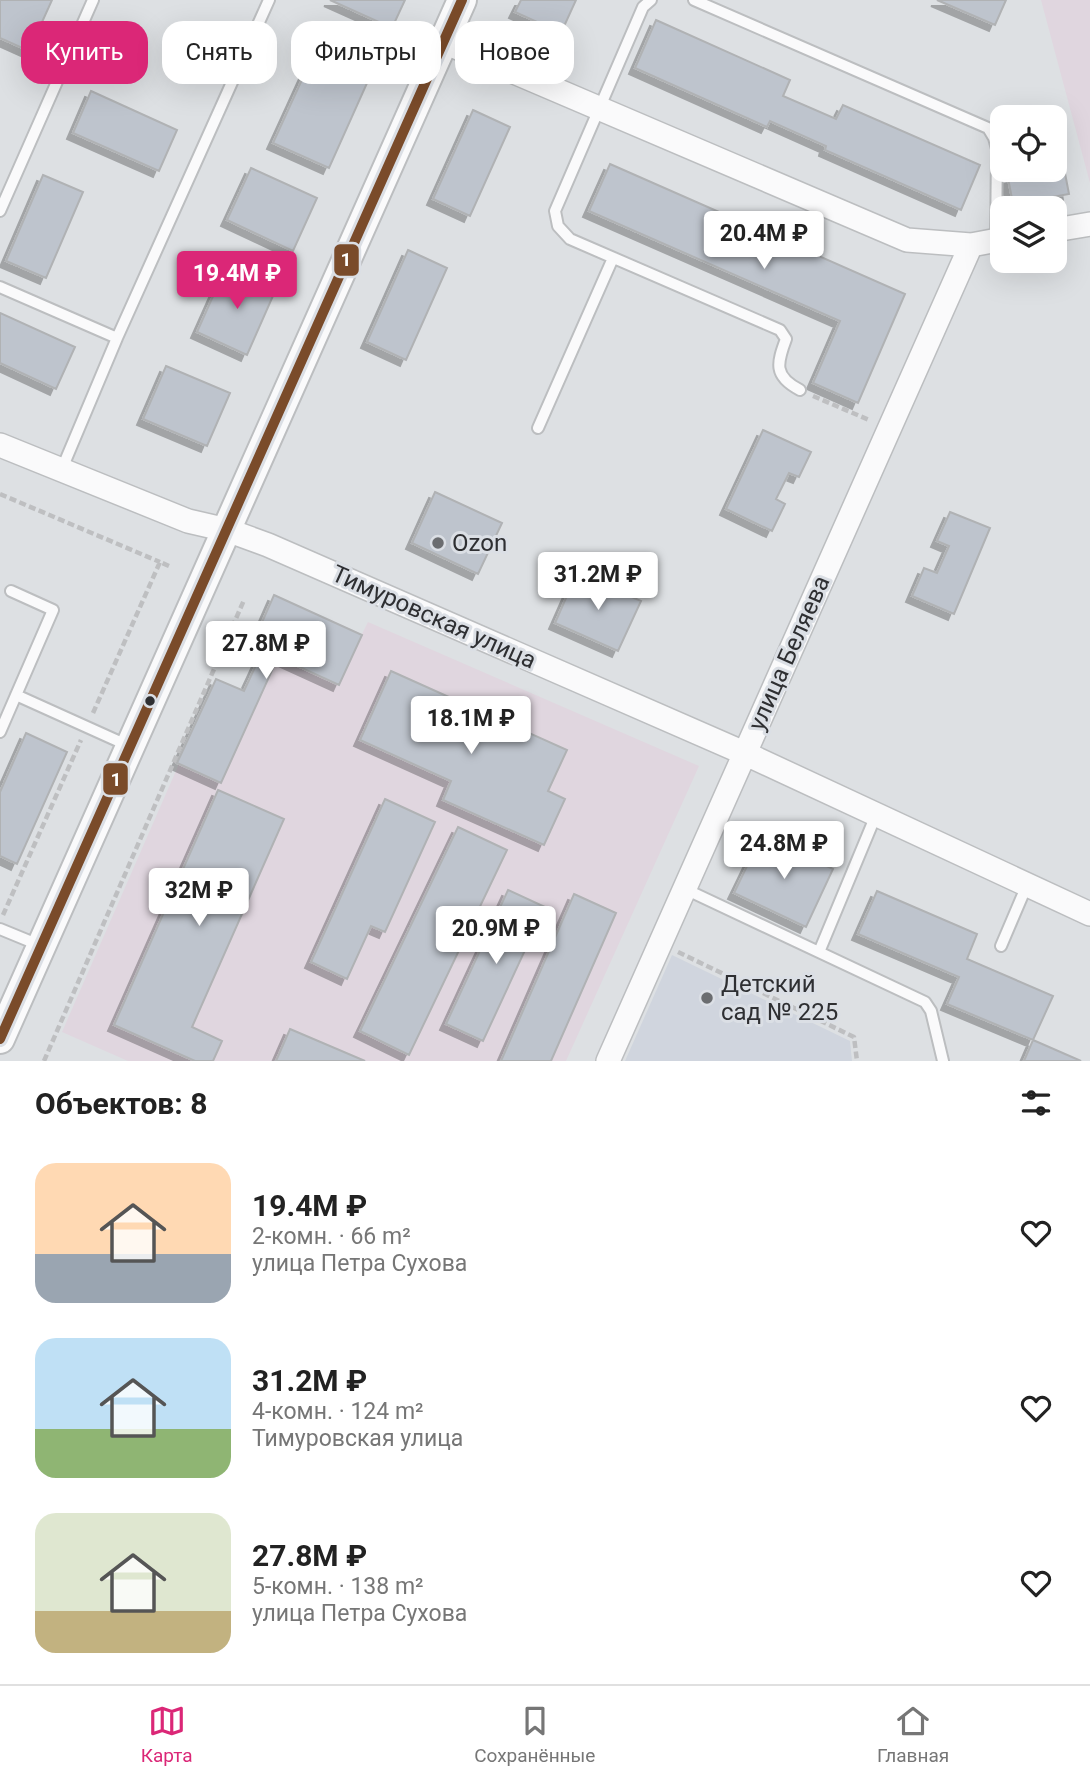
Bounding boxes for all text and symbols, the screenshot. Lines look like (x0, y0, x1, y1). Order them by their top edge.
chip: Купить (21, 21, 148, 84)
chip: Снять (162, 21, 277, 84)
chip: Фильтры (291, 21, 441, 84)
chip: Новое (455, 21, 574, 84)
map controls (990, 105, 1067, 273)
button: locate (990, 105, 1067, 182)
button: layers (990, 196, 1067, 273)
pin: 20.4M ₽ (699, 212, 829, 271)
text: 20.4M ₽ (720, 220, 808, 247)
line badge: 1 (333, 243, 360, 277)
text: 1 (341, 248, 351, 271)
pin: 19.4M ₽ (172, 252, 302, 311)
text: 19.4M ₽ (193, 260, 281, 287)
place label: Ozon (452, 529, 507, 557)
marker: Ozon (430, 535, 446, 551)
pin: 31.2M ₽ (533, 552, 663, 612)
street label: Тимуровская улица (328, 559, 540, 675)
text: 31.2M ₽ (554, 561, 642, 588)
street label: улица Беляева (742, 571, 836, 735)
pin: 27.8M ₽ (201, 622, 331, 681)
text: 27.8M ₽ (222, 630, 310, 657)
unlabelled marker (143, 694, 157, 708)
pin: 18.1M ₽ (406, 696, 536, 756)
text: 18.1M ₽ (427, 705, 515, 732)
line badge: 1 (102, 762, 129, 796)
text: 1 (111, 768, 121, 791)
pin: 24.8M ₽ (719, 822, 849, 881)
text: 24.8M ₽ (740, 830, 828, 857)
pin: 32M ₽ (150, 869, 248, 928)
text: 32M ₽ (165, 877, 233, 904)
pin: 20.9M ₽ (431, 906, 561, 966)
text: 20.9M ₽ (452, 915, 540, 942)
place label: Детский сад № 225 (721, 970, 838, 1026)
marker: Детский сад № 225 (699, 990, 715, 1006)
icon: filters (1017, 1084, 1055, 1122)
text: Объектов: 8 (35, 1086, 207, 1121)
text: 19.4M ₽ (252, 1188, 367, 1223)
icon: home (91, 1191, 175, 1275)
icon: heart (1017, 1214, 1055, 1252)
text: 2-комн. · 66 m² (252, 1223, 411, 1250)
text: улица Петра Сухова (252, 1250, 467, 1277)
text: 31.2M ₽ (252, 1363, 367, 1398)
icon: home (91, 1366, 175, 1450)
icon: heart (1017, 1389, 1055, 1427)
text: 4-комн. · 124 m² (252, 1398, 424, 1425)
text: Тимуровская улица (252, 1425, 463, 1452)
text: 27.8M ₽ (252, 1538, 367, 1573)
icon: home (91, 1541, 175, 1625)
icon: heart (1017, 1564, 1055, 1602)
text: 5-комн. · 138 m² (252, 1573, 424, 1600)
text: улица Петра Сухова (252, 1600, 467, 1627)
tab: Карта (141, 1702, 193, 1767)
tab: Сохранённые (474, 1702, 595, 1767)
tab: Главная (877, 1702, 949, 1767)

